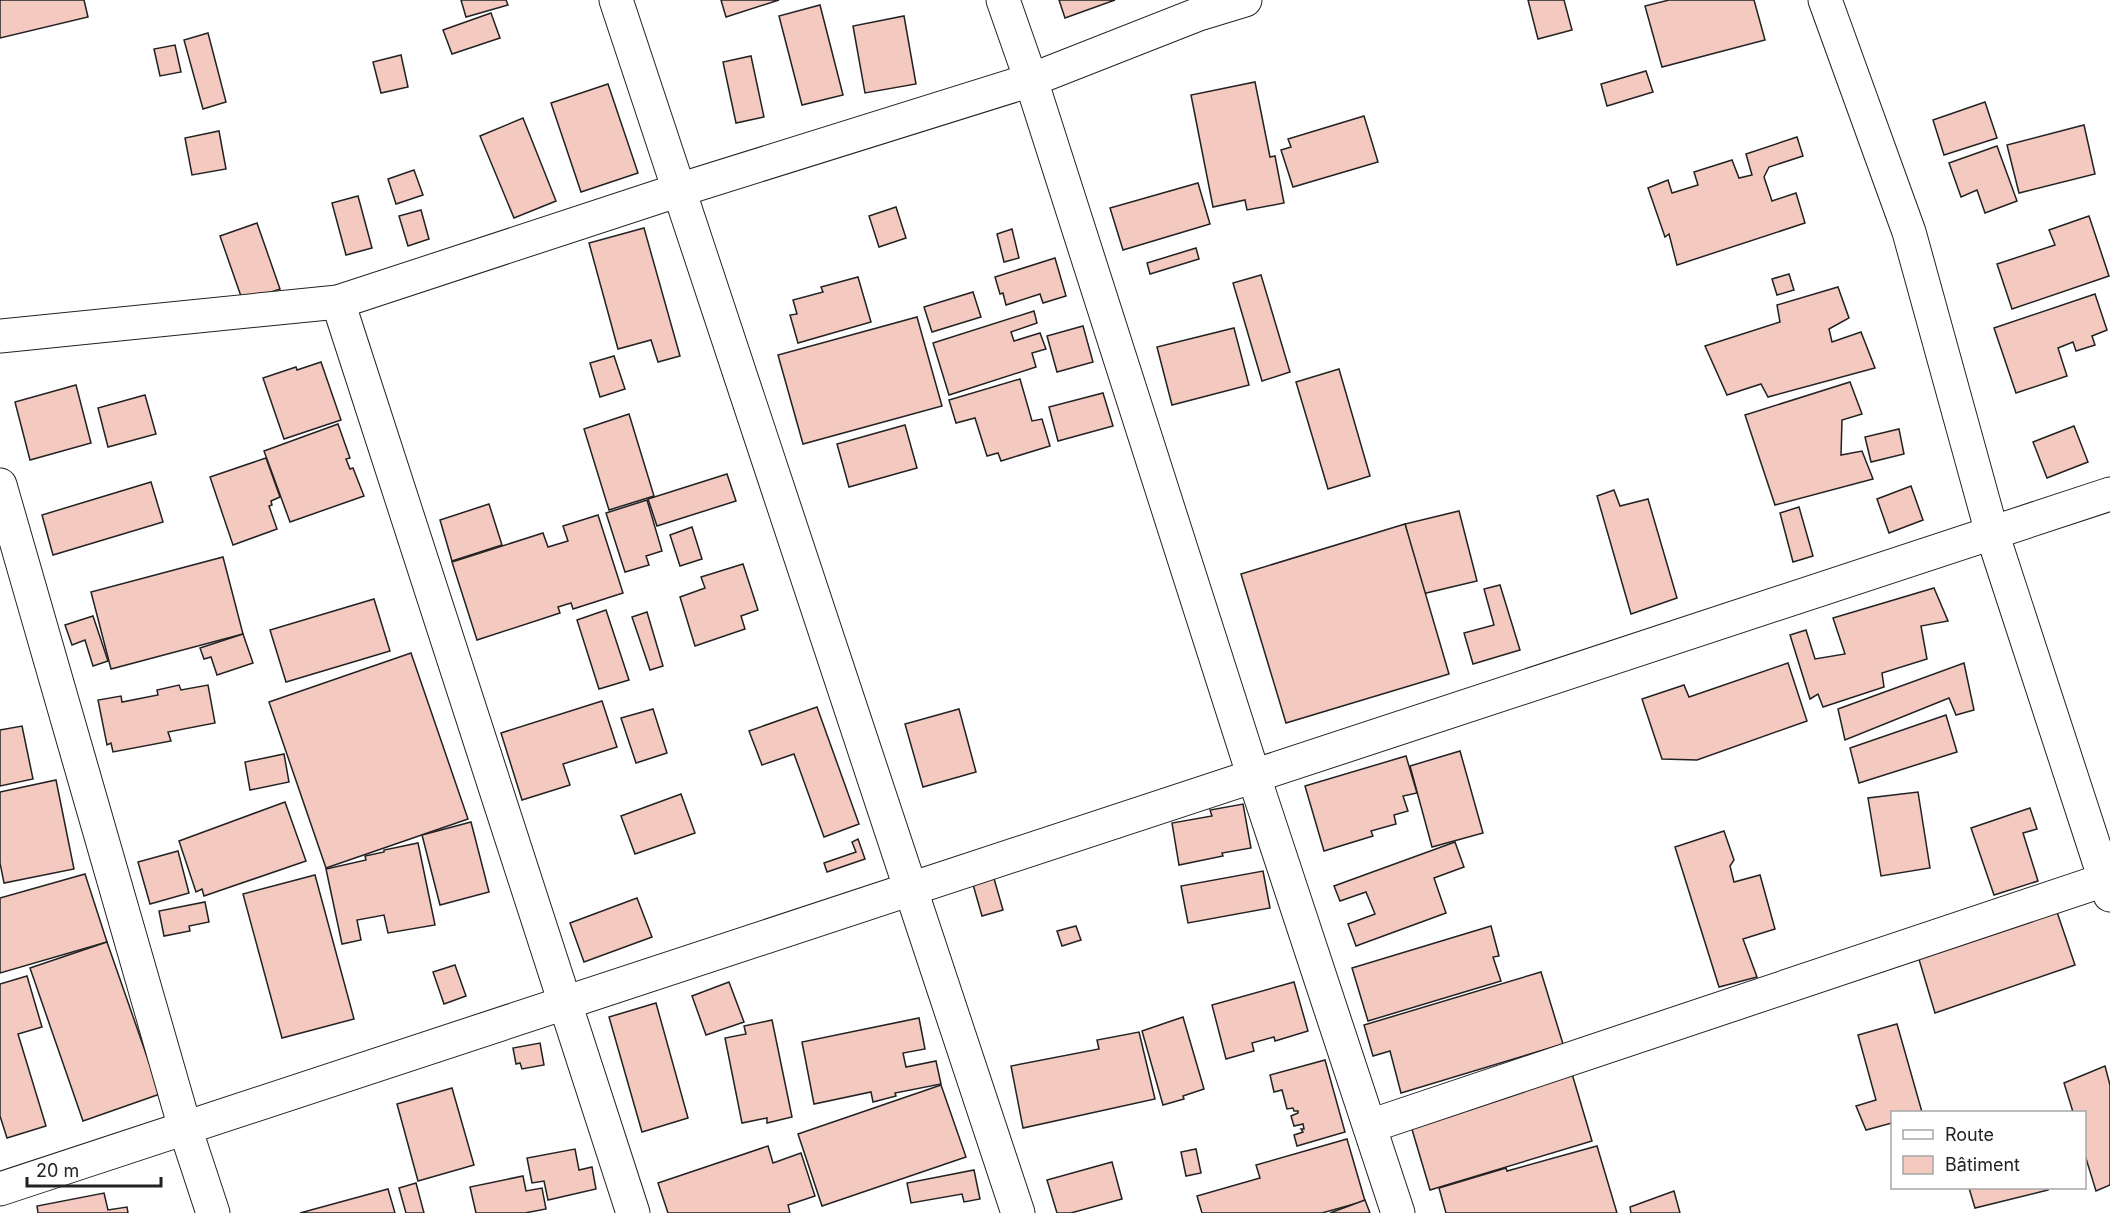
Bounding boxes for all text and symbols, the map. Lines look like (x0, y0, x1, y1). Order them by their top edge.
legend (1891, 1111, 2086, 1189)
text: Route (1945, 1124, 1994, 1145)
scale bar (27, 1150, 160, 1188)
text: Bâtiment (1945, 1154, 2020, 1175)
text: 20 m (36, 1160, 79, 1181)

